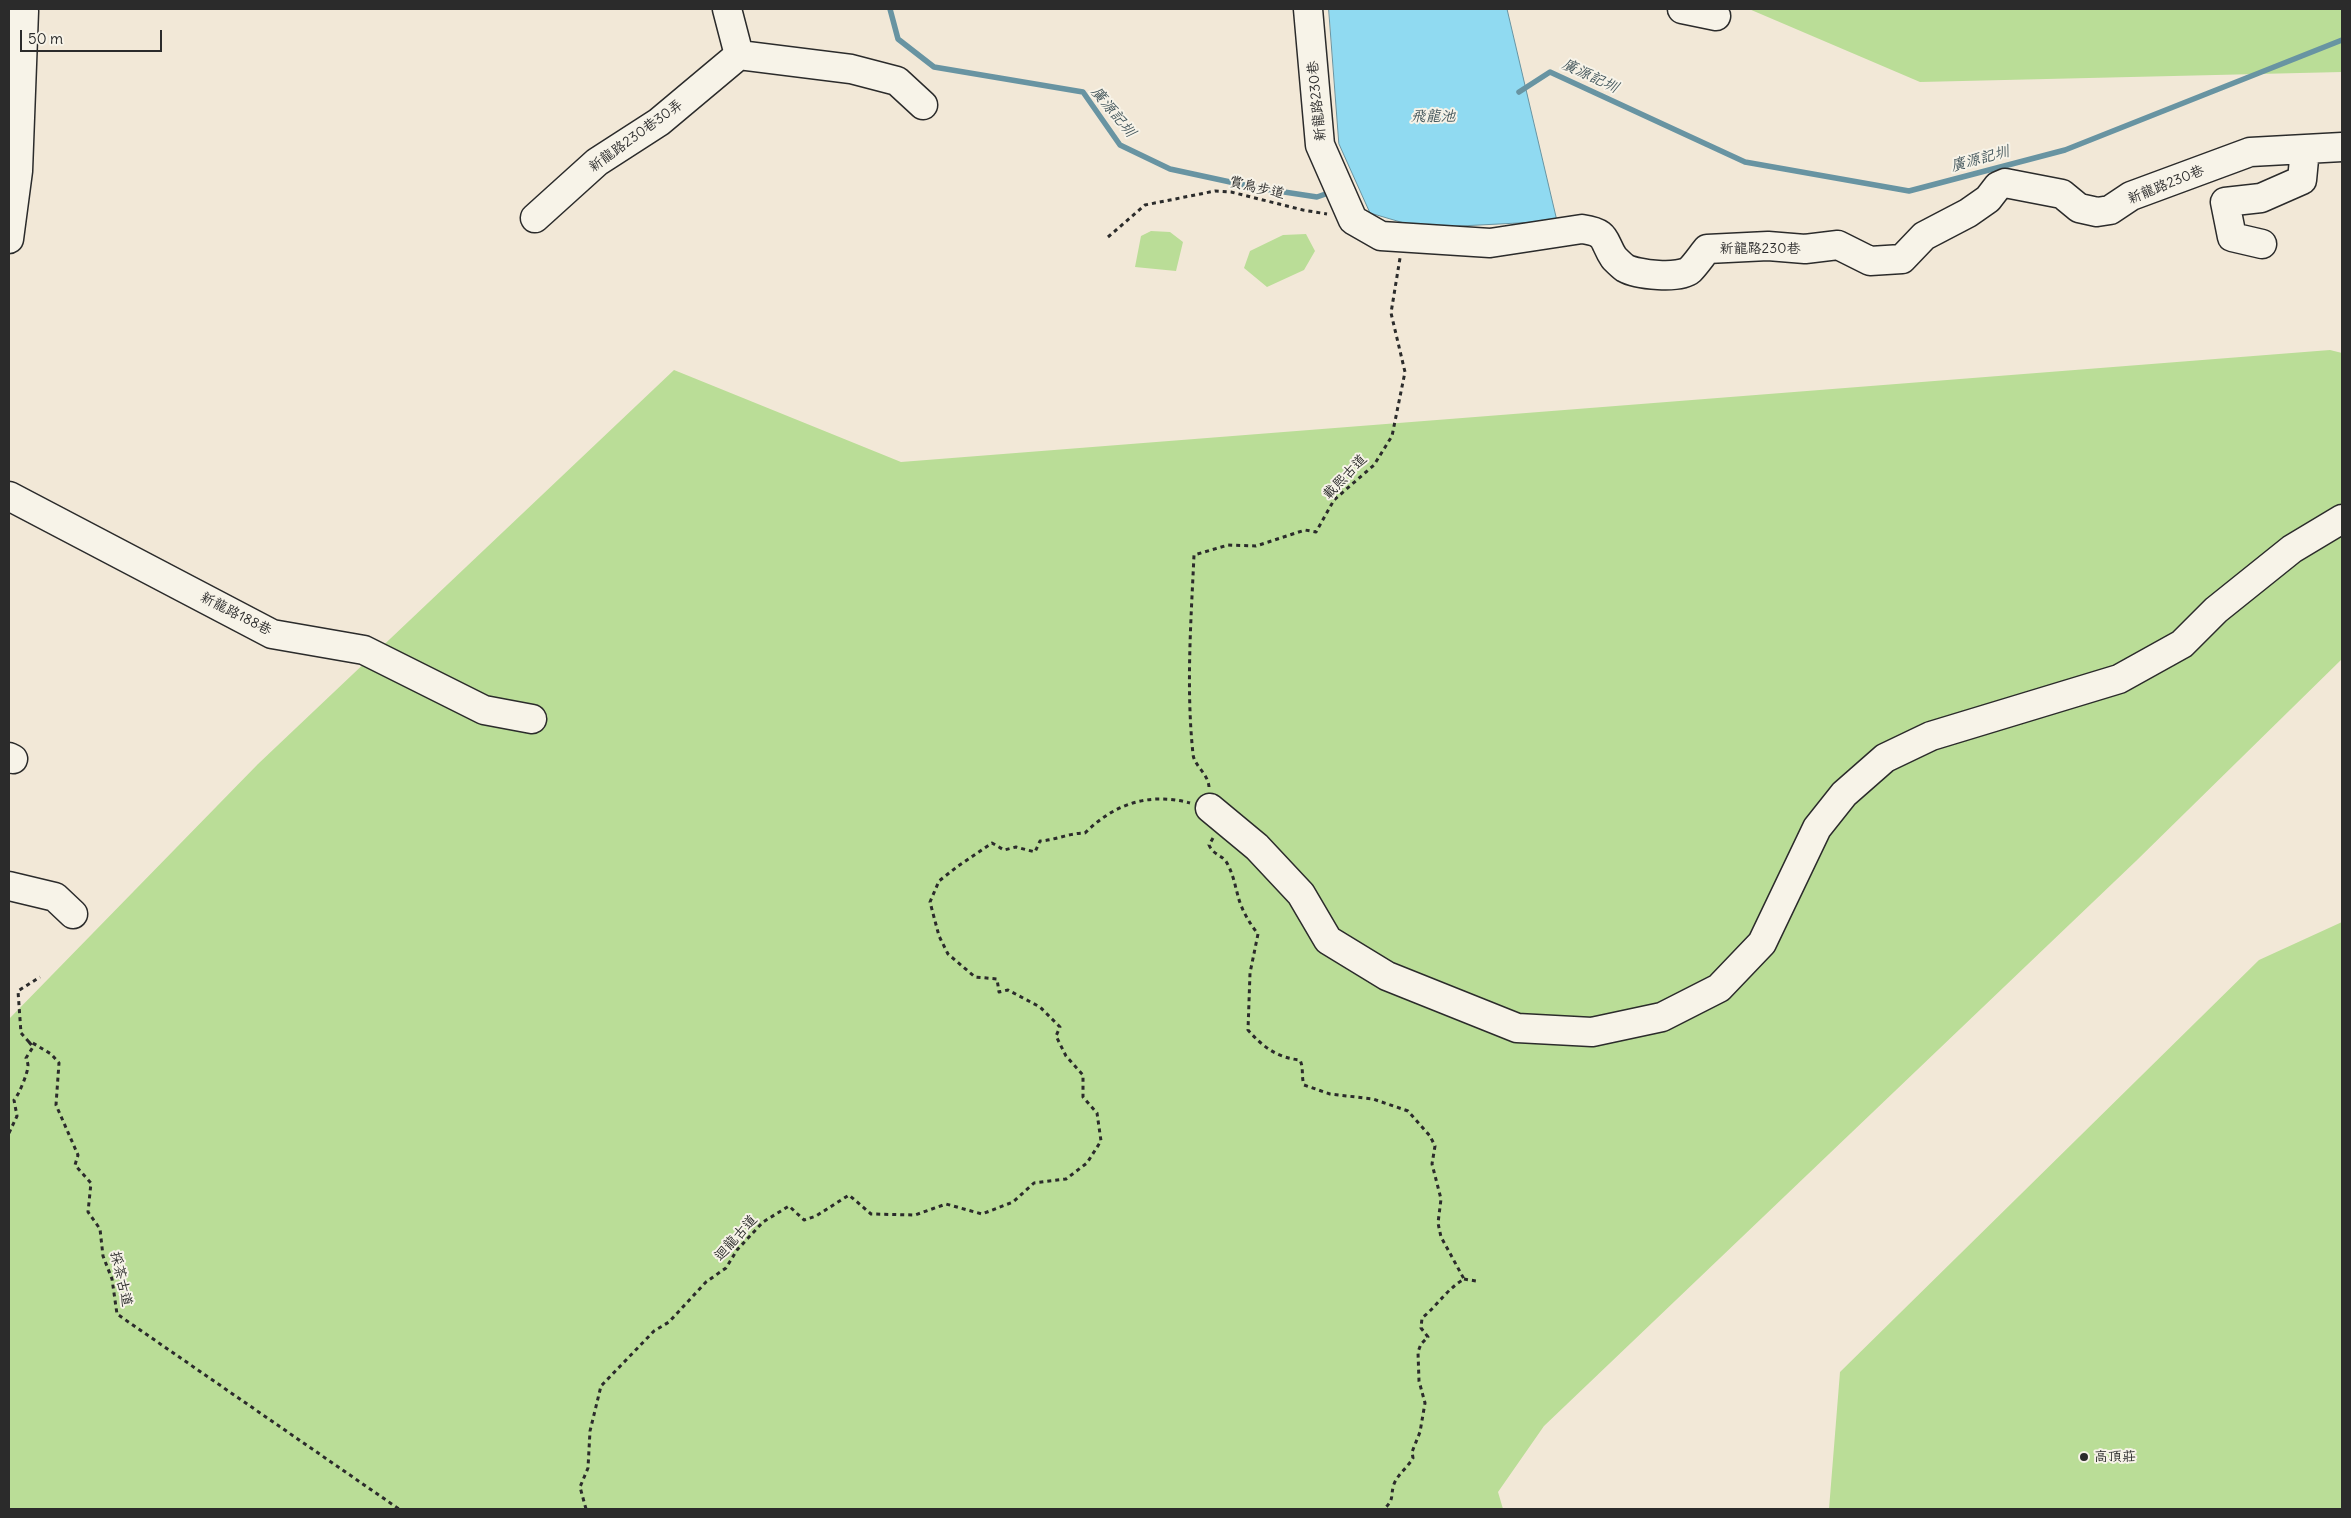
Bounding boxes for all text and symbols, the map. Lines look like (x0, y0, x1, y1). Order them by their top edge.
scale bar (22, 20, 165, 52)
text: 50 m (28, 29, 63, 48)
water label: 廣源記圳 (1559, 55, 1621, 97)
street label: 新龍路230巷 (1304, 60, 1330, 142)
water label: 廣源記圳 (1087, 83, 1139, 141)
street label: 新龍路230巷30弄 (586, 96, 686, 176)
water label: 飛龍池 (1411, 108, 1455, 126)
water label: 廣源記圳 (1949, 143, 2011, 175)
street label: 新龍路230巷 (2125, 162, 2207, 208)
street label: 賞鳥步道 (1228, 174, 1286, 202)
street label: 新龍路230巷 (1720, 241, 1800, 257)
street label: 載熙古道 (1320, 451, 1370, 503)
street label: 新龍路188巷 (198, 589, 274, 639)
street label: 迴龍古道 (711, 1212, 761, 1264)
street label: 採茶古道 (107, 1250, 135, 1308)
place label: 高頂莊 (2094, 1449, 2136, 1465)
marker: 高頂莊 (2078, 1451, 2090, 1463)

